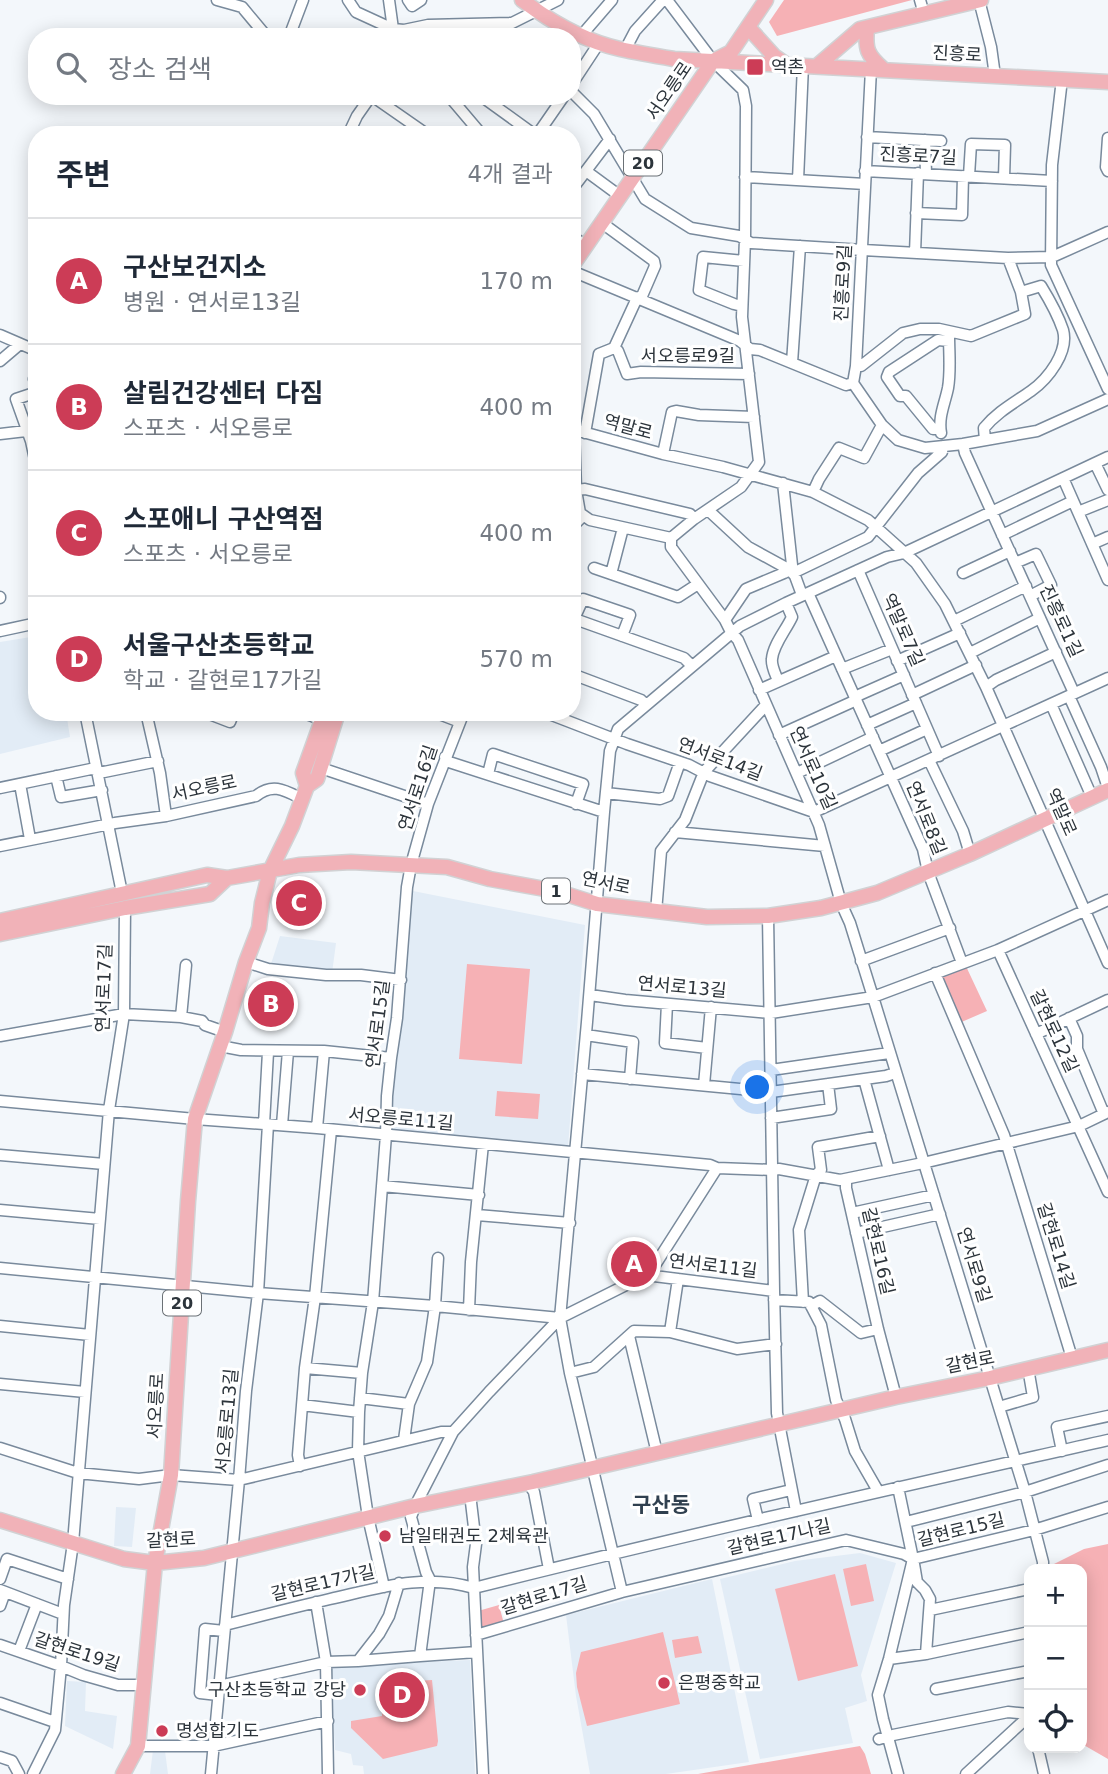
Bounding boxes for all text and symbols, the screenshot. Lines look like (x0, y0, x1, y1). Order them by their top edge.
search box (28, 28, 581, 105)
street label: 진흥로 (932, 42, 982, 65)
icon: search (52, 48, 90, 86)
text: 장소 검색 (108, 54, 212, 84)
place label: 역촌 (771, 56, 804, 77)
street label: 서오릉로 (641, 57, 696, 124)
marker: 역촌 (745, 57, 765, 77)
street label: 진흥로7길 (879, 143, 957, 168)
road number: 20 (624, 150, 662, 176)
text: 주변 (56, 157, 111, 192)
text: 4개 결과 (468, 161, 553, 187)
street label: 진흥로9길 (830, 244, 855, 322)
text: 구산보건지소 (123, 252, 267, 282)
text: A (70, 268, 88, 294)
text: 170 m (479, 268, 553, 294)
text: 병원 · 연서로13길 (123, 289, 301, 315)
street label: 서오릉로9길 (641, 345, 735, 366)
text: 살림건강센터 다짐 (123, 378, 323, 408)
text: B (70, 394, 88, 420)
text: 400 m (479, 394, 553, 420)
street label: 역말로 (601, 410, 655, 443)
text: 스포츠 · 서오릉로 (123, 415, 293, 441)
text: 스포애니 구산역점 (123, 504, 323, 534)
text: C (71, 520, 87, 546)
text: 400 m (479, 520, 553, 546)
text: 스포츠 · 서오릉로 (123, 541, 293, 567)
street label: 진흥로1길 (1036, 581, 1087, 660)
street label: 역말로7길 (878, 590, 929, 670)
text: 서울구산초등학교 (123, 630, 314, 660)
text: D (69, 646, 89, 672)
text: 570 m (479, 646, 553, 672)
text: 학교 · 갈현로17가길 (123, 667, 322, 693)
street label: 연서로10길 (786, 723, 841, 813)
street label: 연서로14길 (675, 733, 766, 784)
street label: 연서로16길 (394, 742, 441, 833)
street label: 서오릉로 (169, 770, 238, 805)
street label: 연서로8길 (902, 778, 951, 858)
street label: 역말로 (1042, 785, 1081, 839)
street label: 연서로 (580, 867, 633, 898)
pin: C (276, 877, 322, 929)
road number: 1 (542, 878, 570, 904)
street label: 연서로17길 (91, 943, 116, 1033)
street label: 연서로13길 (637, 972, 727, 1001)
pin: B (248, 978, 294, 1030)
street label: 연서로15길 (362, 978, 393, 1069)
street label: 갈현로12길 (1026, 986, 1083, 1076)
your location (740, 1070, 774, 1104)
street label: 서오릉로11길 (347, 1103, 455, 1134)
street label: 갈현로14길 (1033, 1200, 1080, 1292)
street label: 갈현로16길 (858, 1205, 899, 1297)
street label: 연서로9길 (953, 1225, 996, 1305)
pin: A (611, 1238, 657, 1290)
street label: 연서로11길 (668, 1250, 759, 1281)
road number: 20 (163, 1290, 201, 1316)
street label: 갈현로 (943, 1346, 996, 1377)
street label: 서오릉로13길 (211, 1367, 242, 1475)
street label: 서오릉로 (143, 1372, 168, 1440)
district label: 구산동 (632, 1493, 690, 1517)
street label: 갈현로15길 (915, 1509, 1007, 1550)
street label: 갈현로17나길 (725, 1514, 833, 1559)
place label: 남일태권도 2체육관 (399, 1525, 549, 1546)
street label: 갈현로 (146, 1528, 196, 1551)
marker: 남일태권도 2체육관 (377, 1528, 393, 1544)
street label: 갈현로17가길 (269, 1560, 377, 1605)
map controls (1024, 1564, 1087, 1753)
button: + (1024, 1564, 1087, 1627)
street label: 갈현로17길 (498, 1572, 590, 1619)
button: − (1024, 1627, 1087, 1690)
street label: 갈현로19길 (32, 1628, 123, 1675)
pin: D (379, 1669, 425, 1721)
place label: 은평중학교 (678, 1672, 761, 1693)
marker: 은평중학교 (656, 1675, 672, 1691)
place label: 구산초등학교 강당 (208, 1679, 346, 1700)
marker: 구산초등학교 강당 (352, 1682, 368, 1698)
button: locate (1024, 1690, 1087, 1753)
place label: 명성합기도 (176, 1720, 259, 1741)
marker: 명성합기도 (154, 1723, 170, 1739)

